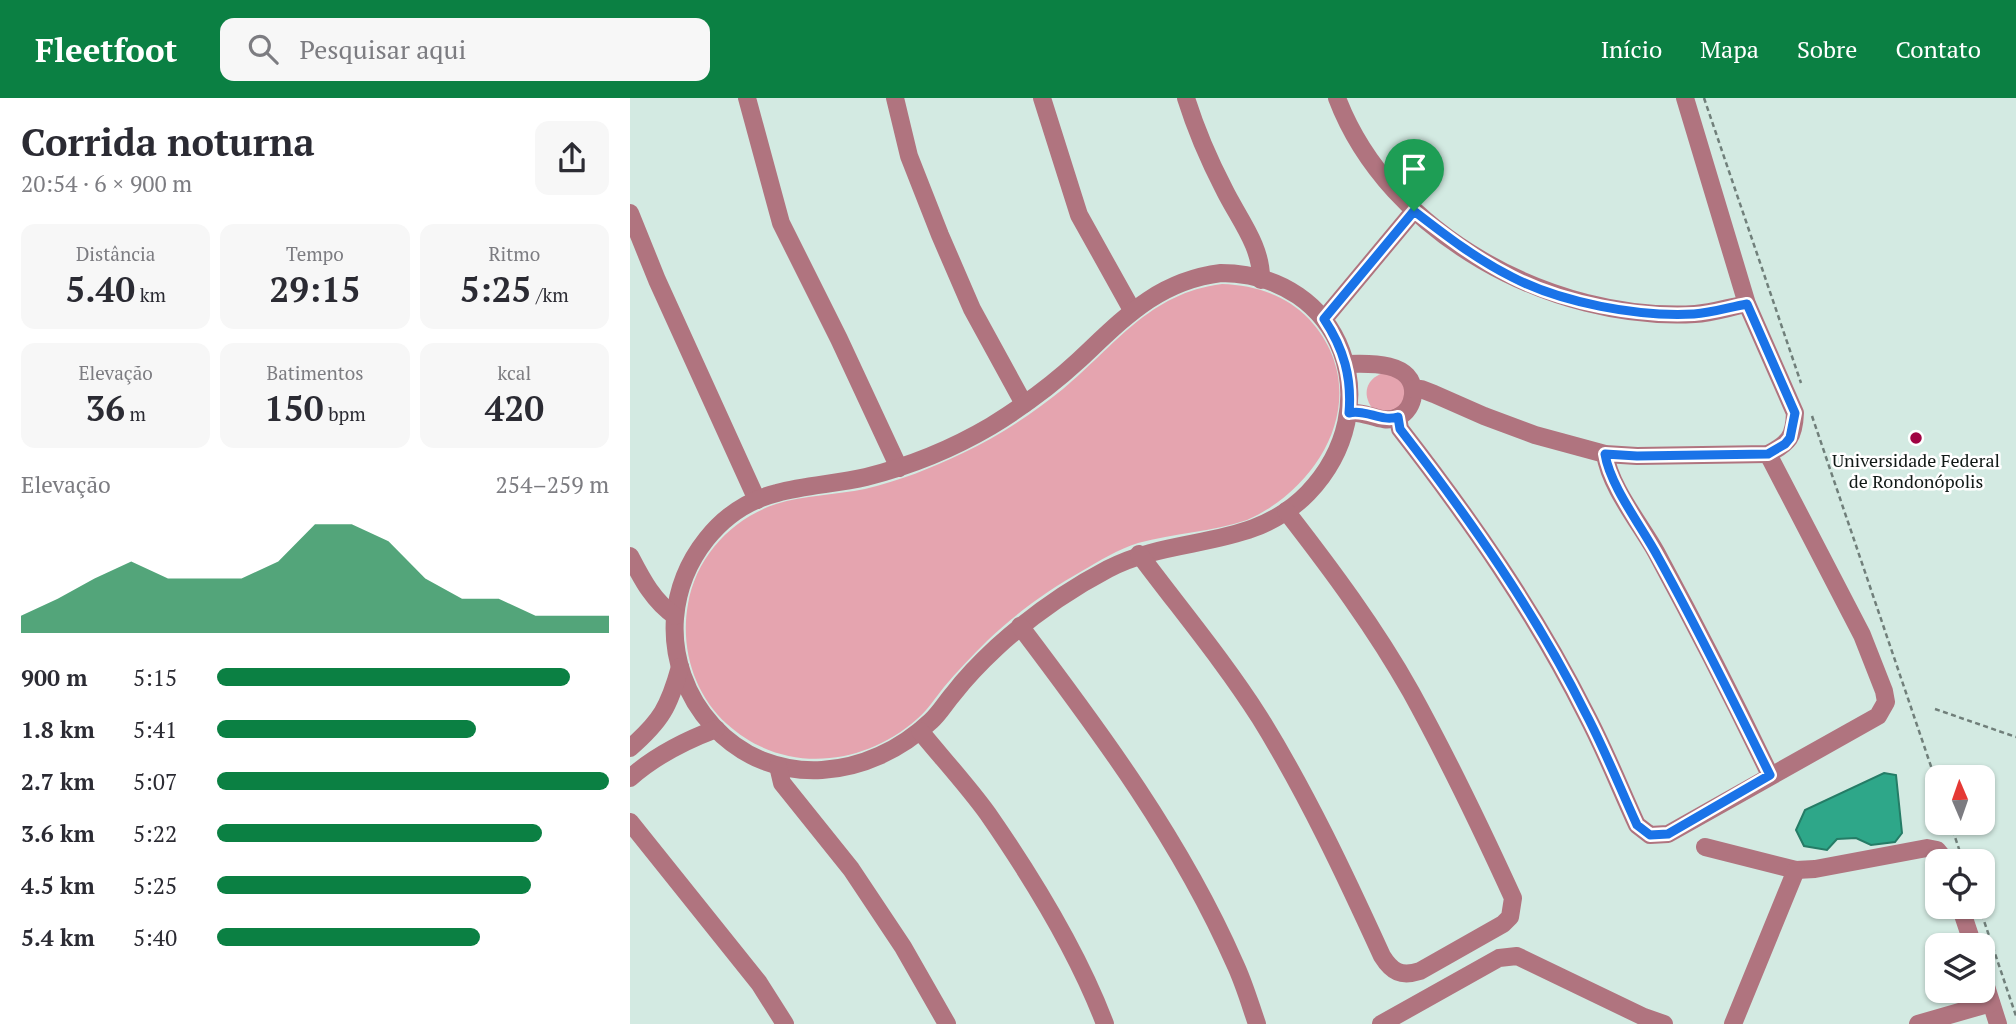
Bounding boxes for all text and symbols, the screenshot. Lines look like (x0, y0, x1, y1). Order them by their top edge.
search box (220, 18, 710, 81)
text: Fleetfoot (35, 28, 178, 71)
icon: search (244, 30, 282, 68)
text: Pesquisar aqui (300, 32, 466, 66)
text: Início (1601, 33, 1662, 65)
text: Mapa (1700, 33, 1759, 65)
text: Sobre (1797, 33, 1857, 65)
text: Contato (1895, 33, 1981, 65)
text: Corrida noturna (21, 117, 315, 167)
button: share (535, 121, 609, 195)
pin (1384, 139, 1444, 211)
icon: arrive (1395, 150, 1433, 188)
text: 20:54 · 6 × 900 m (21, 168, 192, 199)
text: Distância (76, 241, 155, 266)
text: Tempo (286, 241, 344, 266)
text: Ritmo (488, 241, 540, 266)
text: 5.40 (65, 266, 135, 312)
text: 29:15 (269, 266, 361, 312)
text: 5:25 (460, 266, 531, 312)
text: km (135, 282, 166, 307)
text: /km (531, 282, 569, 307)
text: Elevação (79, 360, 153, 385)
text: Batimentos (266, 360, 364, 385)
text: kcal (497, 360, 531, 385)
text: 36 (85, 385, 125, 431)
text: 150 (264, 385, 324, 431)
text: 420 (485, 385, 544, 431)
text: m (125, 401, 146, 426)
text: bpm (324, 401, 366, 426)
marker: Universidade Federal de Rondonópolis (1908, 430, 1924, 446)
place label: Universidade Federal de Rondonópolis (1832, 448, 2000, 493)
text: Elevação (21, 469, 111, 500)
text: 254–259 m (496, 469, 609, 500)
text: 900 m (21, 662, 87, 693)
text: 5:15 (133, 662, 177, 693)
text: 1.8 km (21, 714, 95, 745)
text: 5:41 (133, 714, 177, 745)
north arrow (1925, 765, 1995, 835)
map controls (1925, 765, 1995, 1003)
text: 2.7 km (21, 766, 95, 797)
text: 5:07 (133, 766, 177, 797)
text: 3.6 km (21, 818, 95, 849)
text: 5:22 (133, 818, 177, 849)
button: locate (1925, 849, 1995, 919)
text: 4.5 km (21, 870, 95, 901)
text: 5:25 (133, 870, 177, 901)
text: 5.4 km (21, 922, 95, 953)
text: 5:40 (133, 922, 177, 953)
button: layers (1925, 933, 1995, 1003)

